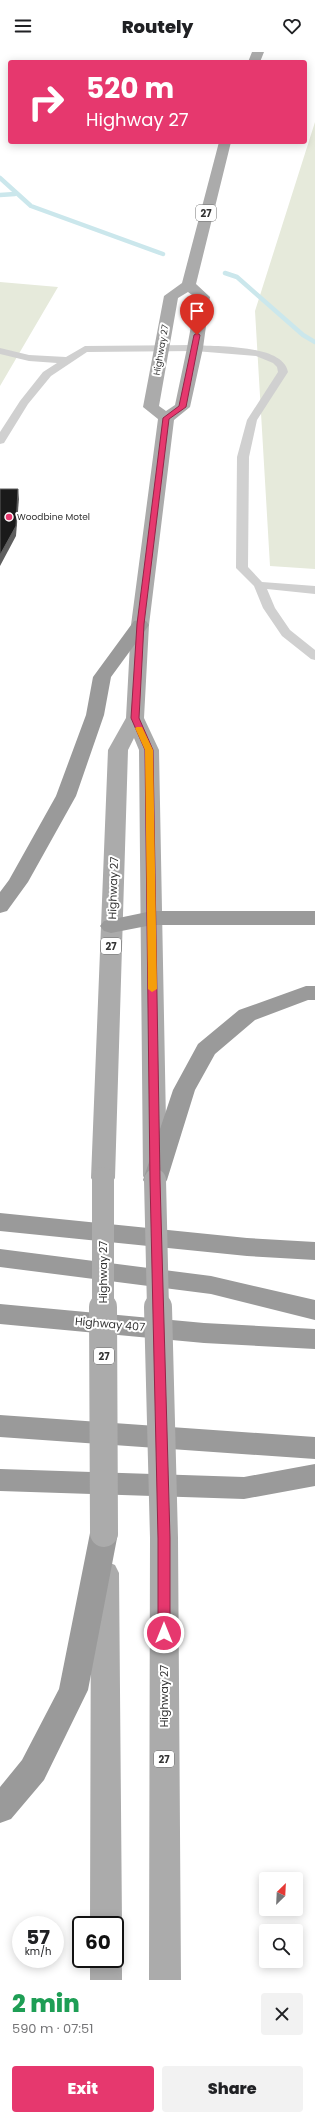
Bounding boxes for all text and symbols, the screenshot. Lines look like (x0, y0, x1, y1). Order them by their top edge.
text: Routely (122, 14, 193, 39)
icon: menu (12, 15, 34, 37)
icon: heart (281, 15, 303, 37)
text: 520 m (86, 69, 174, 108)
icon: right (20, 76, 72, 128)
text: Highway 27 (86, 107, 189, 132)
road number: 27 (196, 205, 216, 221)
pin (180, 294, 214, 335)
icon: arrive (186, 300, 208, 322)
street label: Highway 27 (151, 324, 171, 376)
place label: Woodbine Motel (17, 511, 90, 523)
marker: Woodbine Motel (4, 512, 14, 522)
street label: Highway 27 (104, 856, 122, 920)
road number: 27 (101, 938, 121, 954)
street label: Highway 27 (95, 1241, 111, 1303)
street label: Highway 407 (74, 1313, 146, 1335)
road number: 27 (94, 1348, 114, 1364)
position arrow (143, 1612, 185, 1654)
street label: Highway 27 (156, 1665, 172, 1727)
road number: 27 (154, 1751, 174, 1767)
north arrow (259, 1872, 303, 1916)
map controls (259, 1872, 303, 1968)
speed limit sign: 60 (72, 1916, 124, 1968)
text: 57 (26, 1923, 50, 1951)
button: search (259, 1924, 303, 1968)
text: km/h (25, 1944, 51, 1959)
text: 2 min (12, 1987, 80, 2020)
button: close (261, 1993, 303, 2035)
text: 590 m · 07:51 (12, 2019, 93, 2038)
button: Exit (12, 2066, 154, 2112)
button: Share (162, 2066, 303, 2112)

